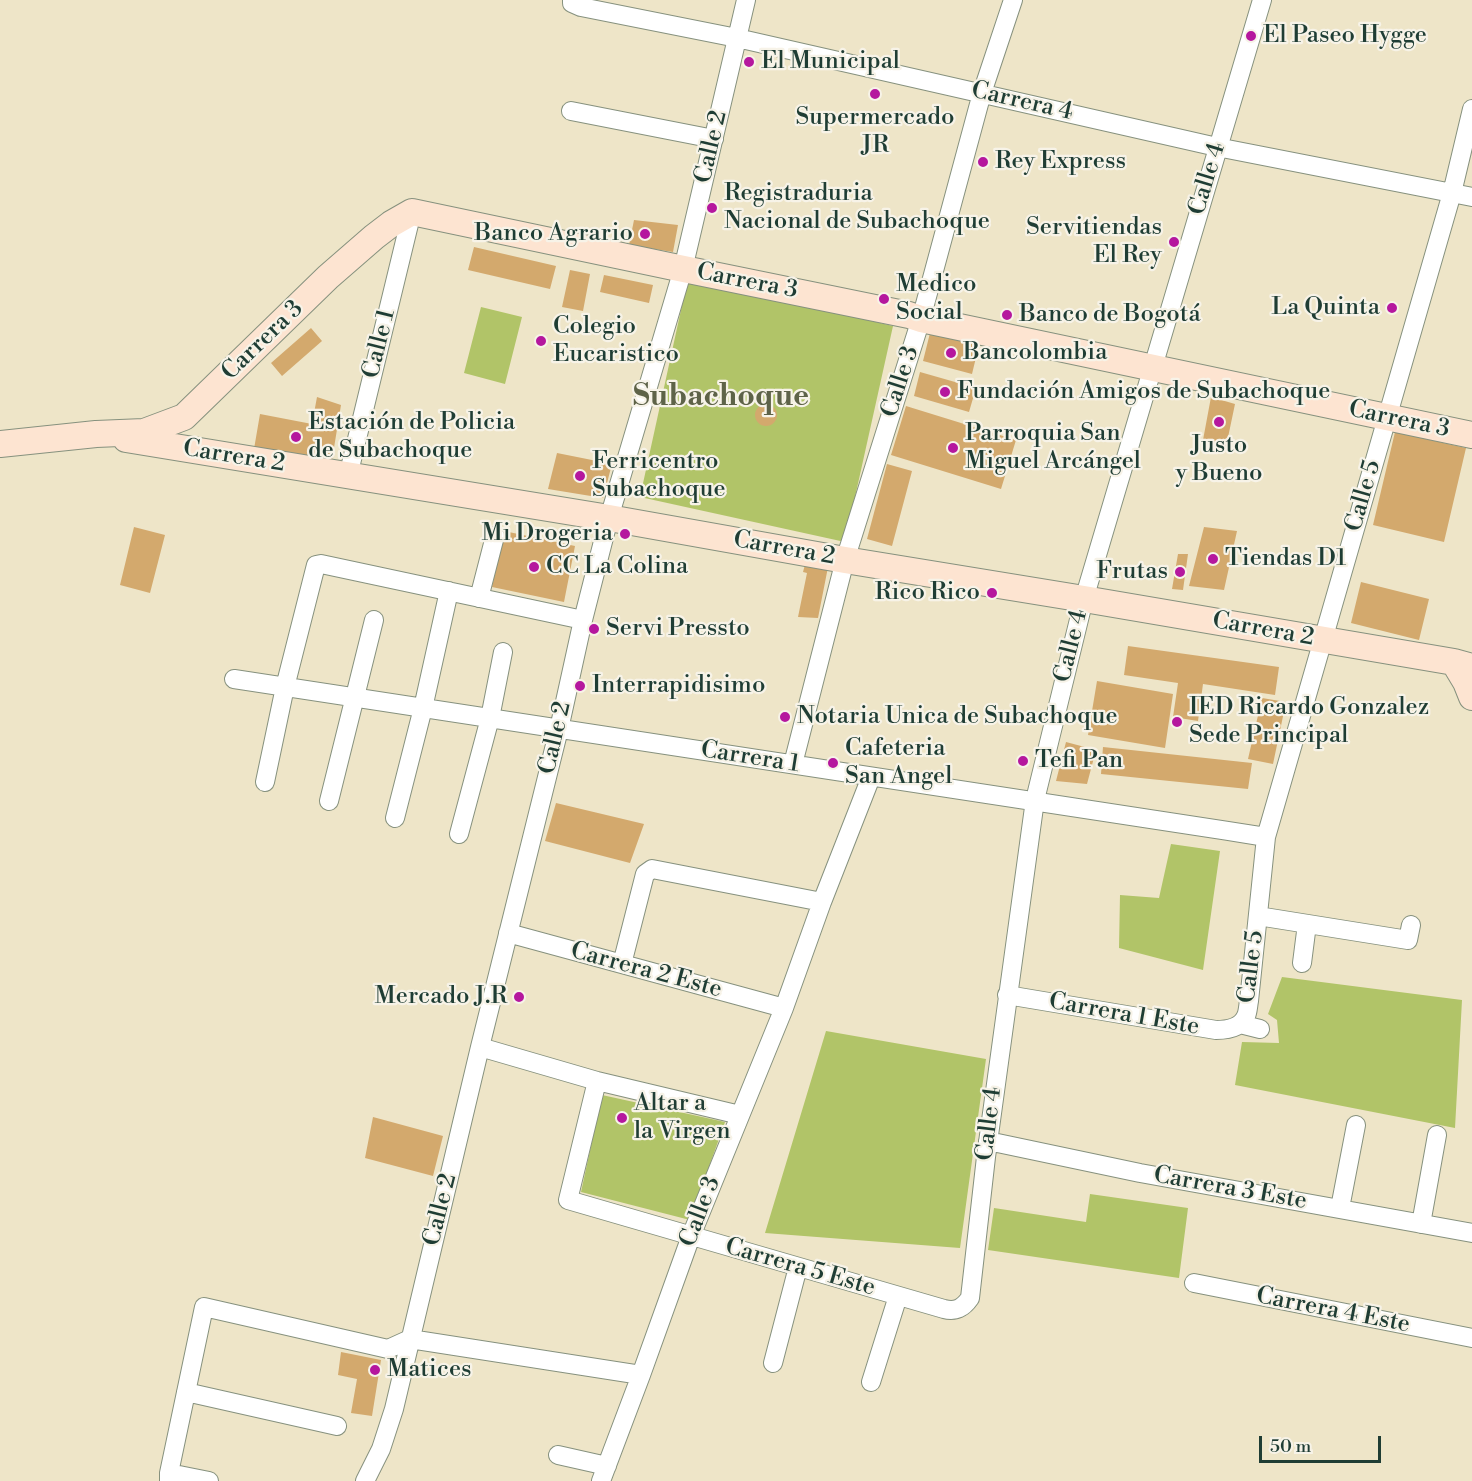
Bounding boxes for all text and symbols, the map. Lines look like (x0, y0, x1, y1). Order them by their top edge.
place label: El Paseo Hygge (1263, 22, 1427, 50)
marker: El Paseo Hygge (1244, 29, 1258, 43)
place label: El Municipal (761, 48, 900, 76)
marker: El Municipal (742, 55, 756, 69)
street label: Carrera 4 (968, 76, 1076, 128)
marker: Supermercado JR (868, 87, 882, 101)
place label: Supermercado JR (796, 104, 954, 160)
street label: Calle 2 (690, 108, 734, 186)
street label: Calle 4 (1183, 139, 1233, 219)
place label: Rey Express (995, 148, 1126, 176)
marker: Rey Express (976, 155, 990, 169)
place label: Registraduria Nacional de Subachoque (724, 180, 990, 236)
marker: Registraduria Nacional de Subachoque (705, 201, 719, 215)
place label: Servitiendas El Rey (1026, 214, 1162, 270)
place label: Banco Agrario (474, 220, 633, 248)
marker: Banco Agrario (638, 227, 652, 241)
marker: Servitiendas El Rey (1167, 235, 1181, 249)
street label: Carrera 3 (694, 258, 800, 306)
place label: Medico Social (896, 271, 976, 327)
marker: Medico Social (877, 292, 891, 306)
place label: La Quinta (1271, 294, 1380, 322)
street label: Carrera 3 (216, 295, 310, 387)
place label: Banco de Bogotá (1019, 301, 1201, 329)
marker: La Quinta (1385, 301, 1399, 315)
street label: Calle 1 (358, 306, 402, 382)
marker: Banco de Bogotá (1000, 308, 1014, 322)
place label: Colegio Eucaristico (553, 313, 679, 369)
marker: Colegio Eucaristico (534, 334, 548, 348)
place label: Bancolombia (963, 339, 1107, 367)
street label: Calle 3 (876, 343, 926, 421)
marker: Bancolombia (944, 346, 958, 360)
place label: Fundación Amigos de Subachoque (957, 378, 1330, 406)
district label: Subachoque (633, 380, 809, 416)
marker: Fundación Amigos de Subachoque (938, 385, 952, 399)
street label: Carrera 3 (1346, 395, 1452, 445)
place label: Estación de Policia de Subachoque (308, 409, 515, 465)
marker: Justo y Bueno (1212, 415, 1226, 429)
place label: Parroquia San Miguel Arcángel (965, 420, 1141, 476)
marker: Estación de Policia de Subachoque (289, 430, 303, 444)
place label: Justo y Bueno (1175, 432, 1263, 488)
street label: Carrera 2 (181, 435, 287, 479)
marker: Parroquia San Miguel Arcángel (946, 441, 960, 455)
place label: Ferricentro Subachoque (592, 448, 726, 504)
street label: Calle 5 (1340, 457, 1388, 535)
marker: Ferricentro Subachoque (573, 469, 587, 483)
place label: Mi Drogeria (482, 520, 613, 548)
street label: Carrera 2 (731, 526, 837, 572)
marker: Mi Drogeria (618, 527, 632, 541)
place label: Tiendas D1 (1225, 545, 1346, 573)
marker: Tiendas D1 (1206, 552, 1220, 566)
place label: CC La Colina (546, 553, 688, 581)
place label: Frutas (1096, 558, 1168, 586)
marker: CC La Colina (527, 560, 541, 574)
marker: Frutas (1173, 565, 1187, 579)
place label: Rico Rico (875, 579, 980, 607)
marker: Rico Rico (985, 586, 999, 600)
street label: Calle 4 (1049, 607, 1095, 685)
street label: Carrera 2 (1210, 607, 1316, 653)
place label: Servi Pressto (606, 615, 750, 643)
marker: Servi Pressto (587, 622, 601, 636)
place label: Interrapidisimo (592, 672, 765, 700)
marker: Interrapidisimo (573, 679, 587, 693)
place label: IED Ricardo Gonzalez Sede Principal (1189, 694, 1429, 750)
street label: Calle 2 (534, 699, 578, 777)
place label: Notaria Unica de Subachoque (797, 703, 1118, 731)
marker: Notaria Unica de Subachoque (778, 710, 792, 724)
marker: IED Ricardo Gonzalez Sede Principal (1170, 715, 1184, 729)
place label: Cafeteria San Angel (845, 735, 952, 791)
street label: Carrera 1 (699, 736, 801, 780)
place label: Tefi Pan (1035, 747, 1123, 775)
marker: Tefi Pan (1016, 754, 1030, 768)
marker: Cafeteria San Angel (826, 756, 840, 770)
street label: Calle 5 (1233, 929, 1271, 1005)
street label: Carrera 2 Este (567, 937, 725, 1005)
place label: Mercado J.R (375, 983, 507, 1011)
street label: Carrera 1 Este (1047, 988, 1201, 1042)
marker: Mercado J.R (512, 990, 526, 1004)
street label: Calle 4 (971, 1085, 1009, 1163)
place label: Altar a la Virgen (634, 1090, 731, 1146)
marker: Altar a la Virgen (615, 1111, 629, 1125)
street label: Carrera 3 Este (1151, 1161, 1309, 1217)
street label: Calle 2 (418, 1171, 464, 1249)
street label: Calle 3 (674, 1173, 728, 1251)
street label: Carrera 5 Este (722, 1233, 878, 1303)
street label: Carrera 4 Este (1254, 1282, 1412, 1340)
place label: Matices (387, 1356, 472, 1384)
marker: Matices (368, 1363, 382, 1377)
scale bar (1262, 1424, 1384, 1462)
text: 50 m (1270, 1435, 1311, 1458)

